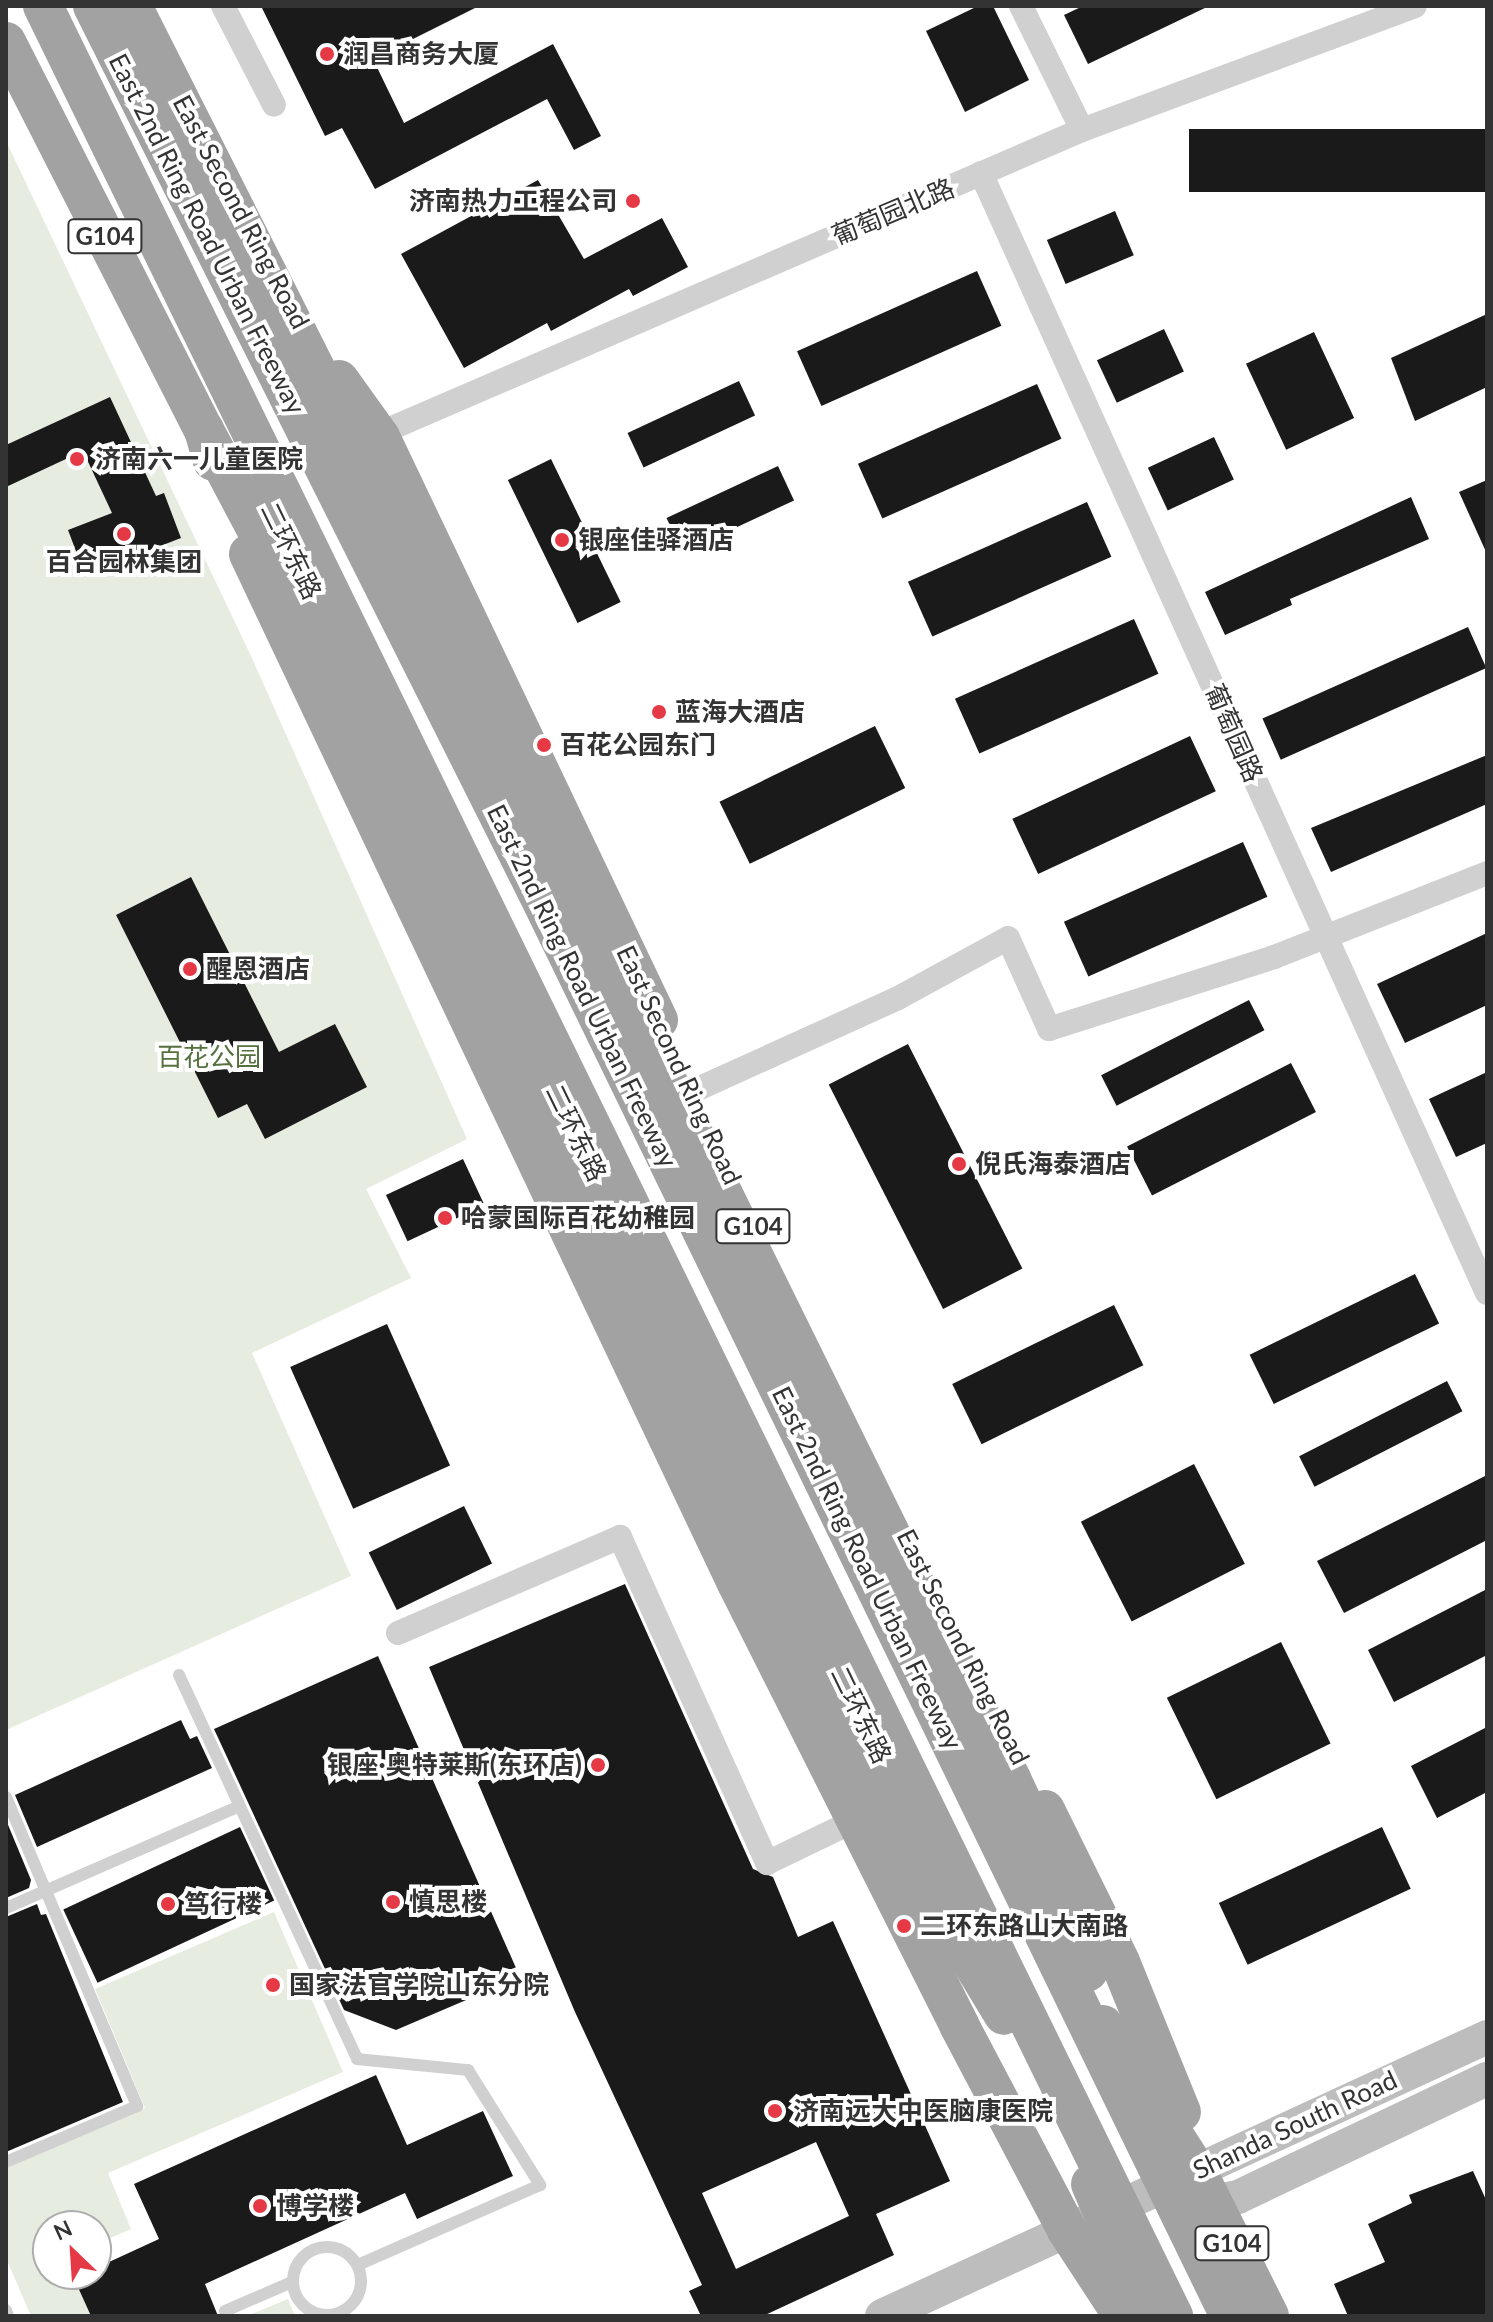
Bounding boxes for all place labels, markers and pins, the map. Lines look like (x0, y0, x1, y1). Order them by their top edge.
place label: 润昌商务大厦 (343, 38, 499, 70)
marker: 润昌商务大厦 (318, 45, 336, 63)
place label: 济南热力工程公司 (409, 185, 617, 217)
marker: 济南热力工程公司 (624, 192, 642, 210)
place label: 济南六一儿童医院 (95, 443, 303, 475)
marker: 济南六一儿童医院 (66, 448, 88, 470)
place label: 银座佳驿酒店 (578, 524, 734, 556)
marker: 百合园林集团 (115, 525, 133, 543)
marker: 银座佳驿酒店 (553, 531, 571, 549)
place label: 百合园林集团 (46, 546, 202, 578)
place label: 蓝海大酒店 (675, 696, 805, 728)
marker: 蓝海大酒店 (650, 703, 668, 721)
place label: 百花公园东门 (560, 729, 716, 761)
marker: 百花公园东门 (535, 736, 553, 754)
place label: 醒恩酒店 (206, 953, 310, 985)
marker: 醒恩酒店 (181, 960, 199, 978)
place label: 倪氏海泰酒店 (975, 1148, 1131, 1180)
marker: 倪氏海泰酒店 (950, 1155, 968, 1173)
place label: 哈蒙国际百花幼稚园 (461, 1202, 695, 1234)
marker: 哈蒙国际百花幼稚园 (436, 1209, 454, 1227)
place label: 银座·奥特莱斯(东环店) (327, 1749, 582, 1781)
marker: 银座·奥特莱斯(东环店) (589, 1756, 607, 1774)
place label: 慎思楼 (409, 1886, 487, 1918)
place label: 笃行楼 (184, 1888, 262, 1920)
marker: 慎思楼 (384, 1893, 402, 1911)
marker: 笃行楼 (159, 1895, 177, 1913)
place label: 二环东路山大南路 (920, 1910, 1128, 1942)
marker: 二环东路山大南路 (895, 1917, 913, 1935)
place label: 国家法官学院山东分院 (289, 1969, 549, 2001)
marker: 国家法官学院山东分院 (264, 1976, 282, 1994)
place label: 济南远大中医脑康医院 (793, 2095, 1053, 2127)
marker: 济南远大中医脑康医院 (764, 2100, 786, 2122)
place label: 博学楼 (276, 2190, 354, 2222)
marker: 博学楼 (251, 2197, 269, 2215)

